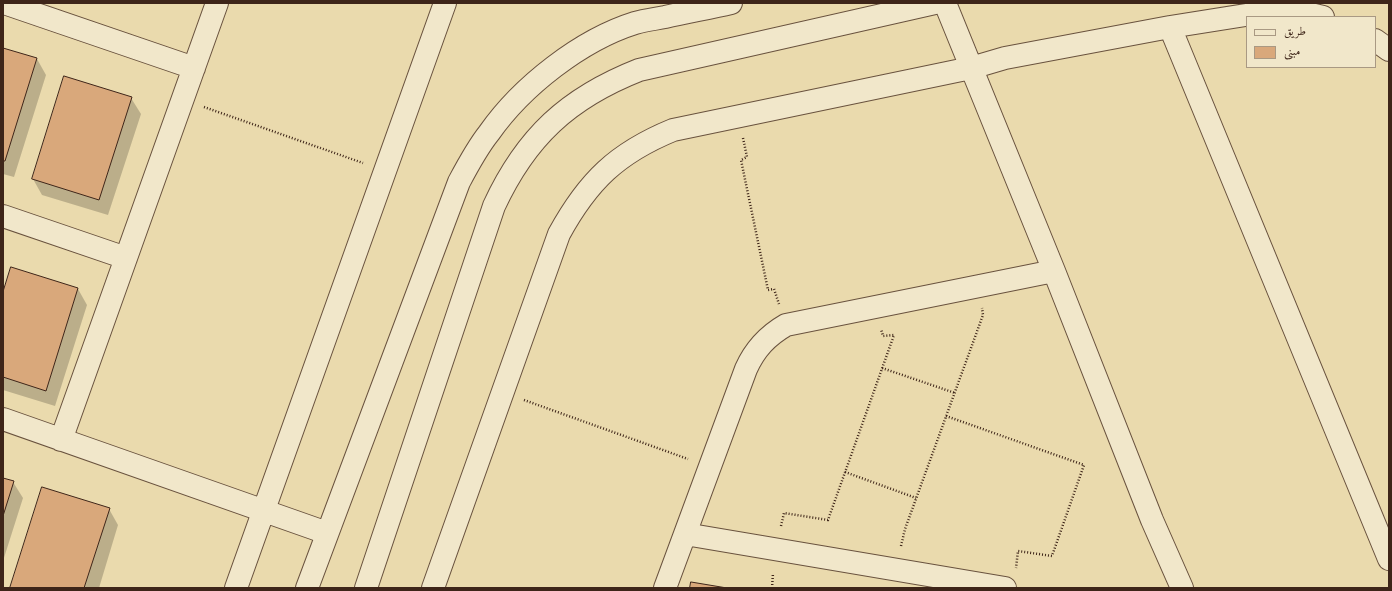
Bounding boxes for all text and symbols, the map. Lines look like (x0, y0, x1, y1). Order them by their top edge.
legend (1246, 16, 1376, 68)
text: طريق (1284, 24, 1306, 39)
text: مبنى (1284, 44, 1300, 59)

